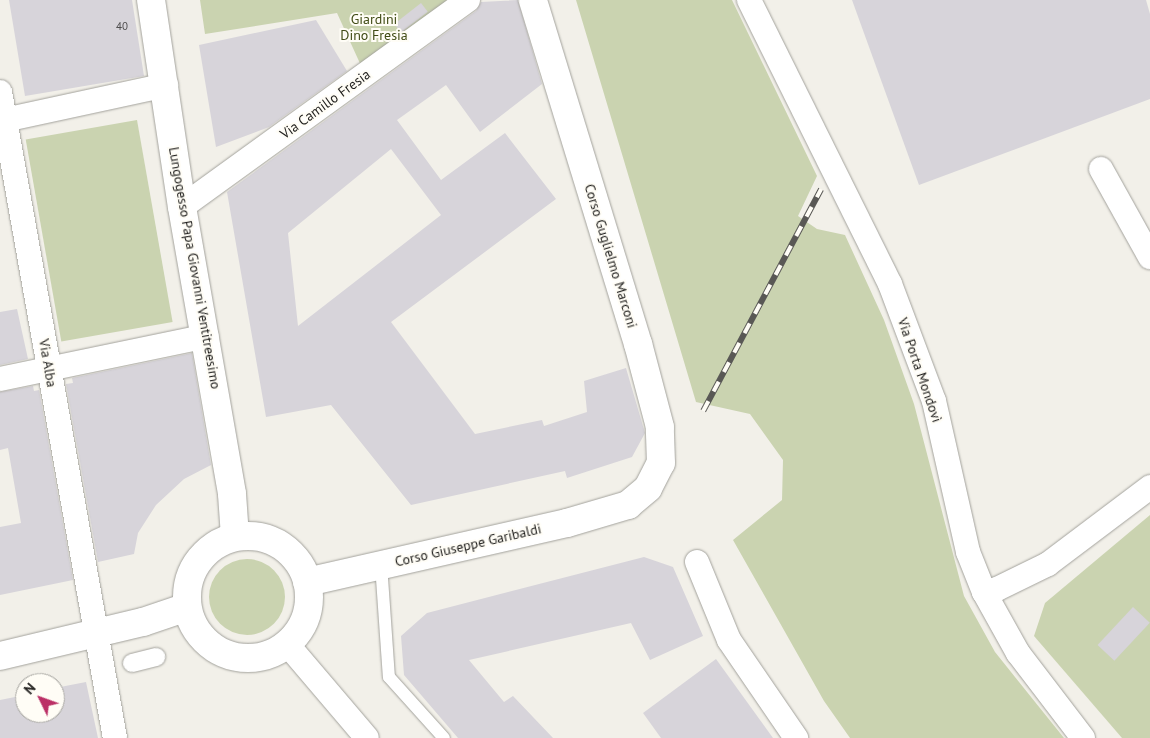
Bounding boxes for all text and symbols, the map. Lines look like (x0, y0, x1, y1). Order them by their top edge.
park label: Giardini Dino Fresia (340, 11, 408, 44)
house number: 40 (116, 19, 128, 33)
street label: Via Camillo Fresia (277, 66, 373, 142)
street label: Lungogesso Papa Giovanni Ventitreesimo (165, 145, 225, 391)
street label: Corso Guglielmo Marconi (581, 182, 641, 330)
street label: Via Porta Mondovì (894, 316, 946, 424)
street label: Via Alba (35, 337, 61, 389)
street label: Corso Giuseppe Garibaldi (393, 520, 543, 570)
north arrow (15, 673, 65, 723)
text: N (20, 679, 39, 698)

